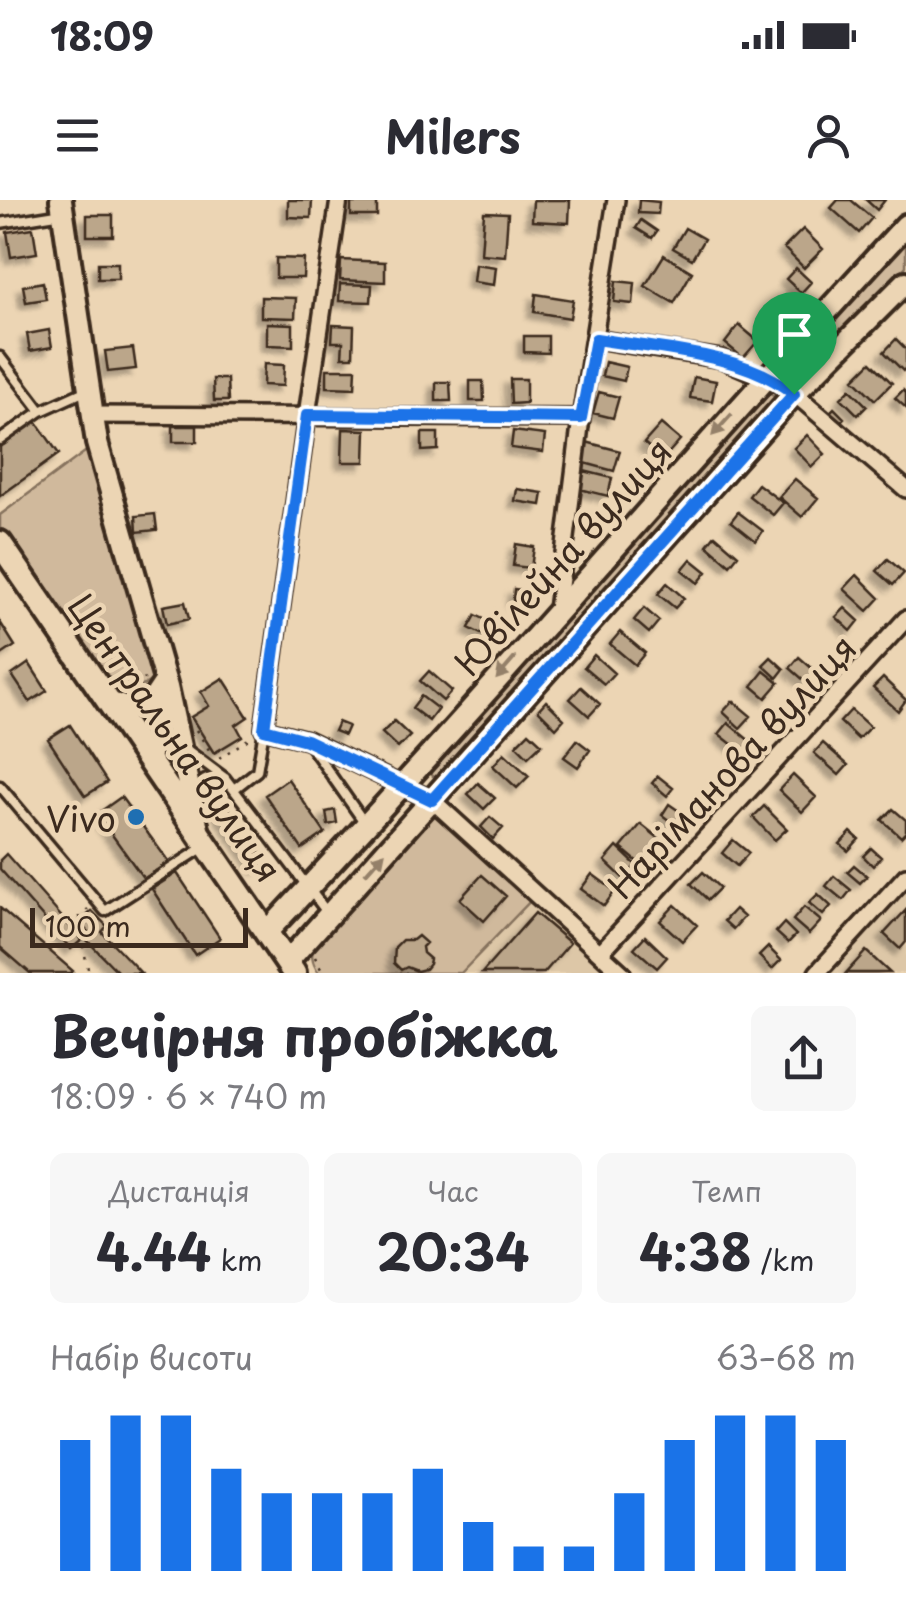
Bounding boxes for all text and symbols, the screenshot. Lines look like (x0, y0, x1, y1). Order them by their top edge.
text: 18:09 (50, 7, 154, 64)
text: Milers (385, 101, 521, 169)
icon: menu (50, 108, 105, 163)
icon: person (801, 108, 856, 163)
pin (752, 292, 837, 395)
icon: arrive (767, 307, 822, 362)
one-way arrow (711, 413, 733, 438)
street label: Ювілейна вулиця (441, 425, 683, 687)
street label: Центральна вулиця (56, 582, 296, 892)
street label: Наріманова вулиця (594, 622, 868, 910)
one-way arrow (495, 656, 517, 681)
place label: Vivo (46, 791, 116, 844)
marker: Vivo (125, 806, 147, 828)
one-way arrow (364, 851, 386, 876)
scale bar (30, 903, 248, 948)
text: 100 m (45, 904, 131, 947)
text: Вечірня пробіжка (50, 993, 558, 1076)
button: share (751, 1006, 856, 1111)
text: 18:09 · 6 × 740 m (50, 1072, 327, 1120)
text: Дистанція (109, 1169, 250, 1212)
text: Час (427, 1169, 479, 1212)
text: Темп (691, 1169, 762, 1212)
text: 4.44 (96, 1212, 211, 1288)
text: 20:34 (376, 1212, 530, 1288)
text: 4:38 (639, 1212, 752, 1288)
text: km (211, 1238, 263, 1281)
text: /km (752, 1238, 814, 1281)
text: Набір висоти (50, 1333, 253, 1381)
text: 63–68 m (716, 1333, 856, 1381)

